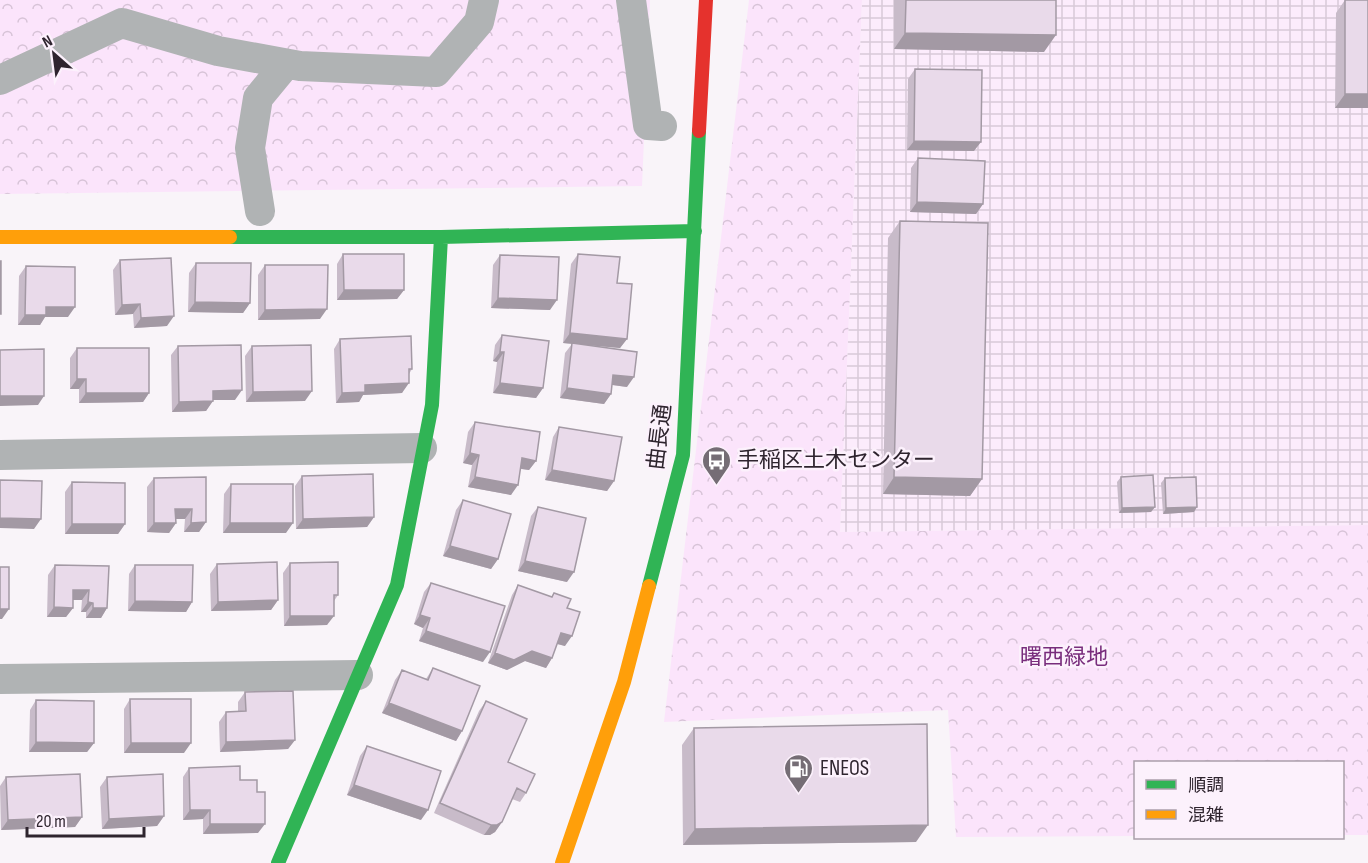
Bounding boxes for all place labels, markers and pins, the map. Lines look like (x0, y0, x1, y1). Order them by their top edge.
bus stop icon: 手稲区土木センター (700, 444, 732, 486)
place label: 手稲区土木センター (737, 447, 935, 474)
fuel station icon: ENEOS (783, 752, 815, 794)
place label: ENEOS (820, 755, 869, 782)

